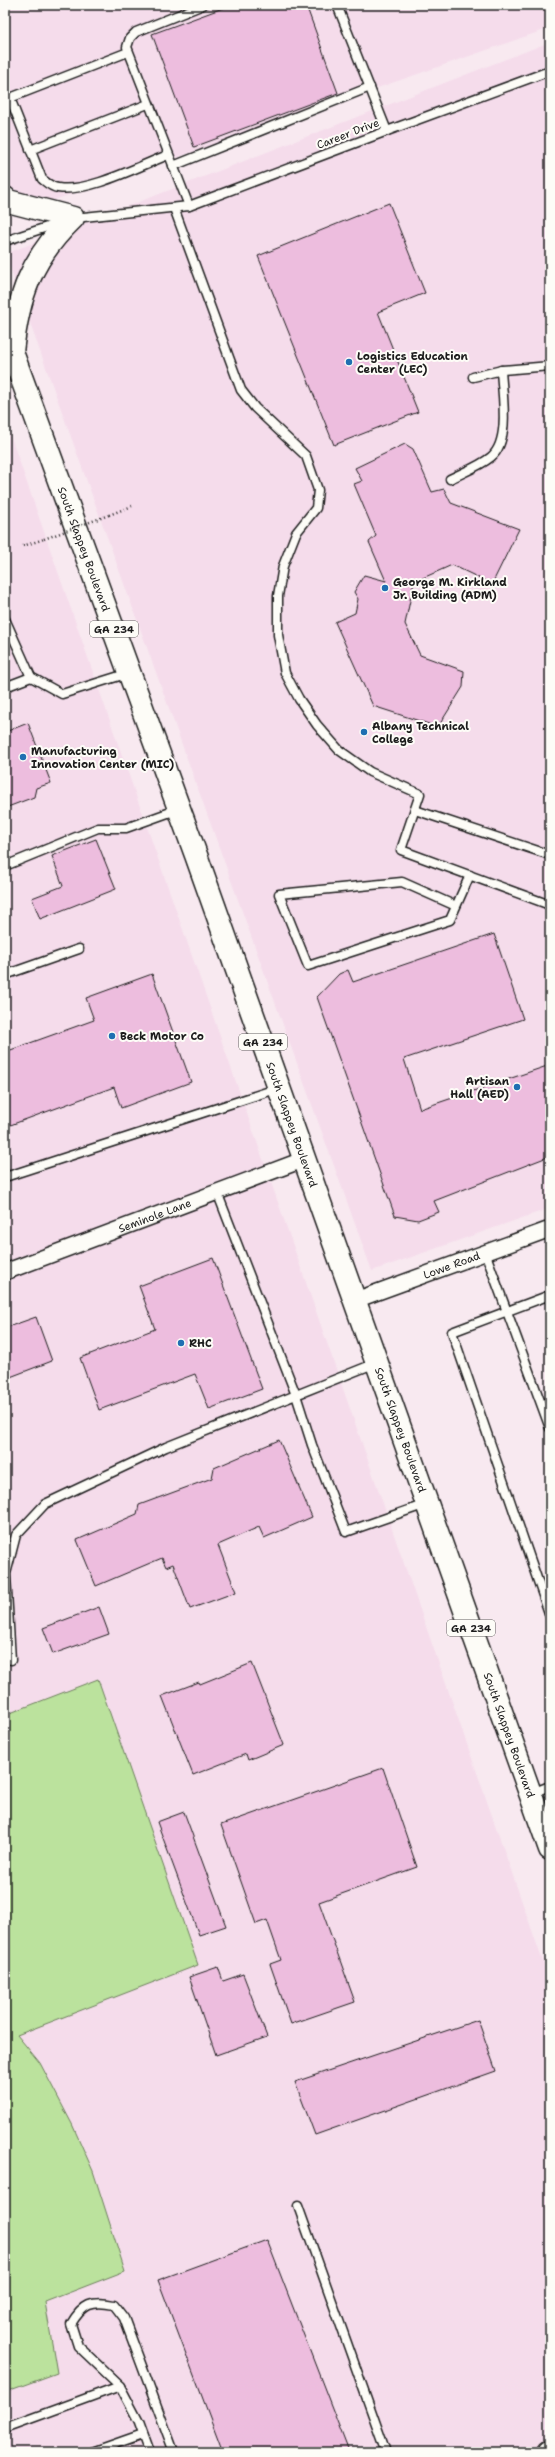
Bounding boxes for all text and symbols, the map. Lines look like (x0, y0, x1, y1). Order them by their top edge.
street label: Career Drive (315, 115, 381, 153)
place label: Logistics Education Center (LEC) (357, 349, 469, 377)
marker: Logistics Education Center (LEC) (344, 357, 354, 367)
street label: South Slappey Boulevard (54, 484, 114, 614)
place label: George M. Kirkland Jr. Building (ADM) (393, 575, 507, 603)
marker: George M. Kirkland Jr. Building (ADM) (380, 583, 390, 593)
road number: GA 234 (90, 621, 138, 637)
place label: Albany Technical College (372, 719, 469, 747)
marker: Albany Technical College (359, 727, 369, 737)
place label: Manufacturing Innovation Center (MIC) (31, 744, 174, 772)
marker: Manufacturing Innovation Center (MIC) (18, 752, 28, 762)
place label: Beck Motor Co (120, 1029, 204, 1044)
marker: Beck Motor Co (107, 1031, 117, 1041)
road number: GA 234 (239, 1034, 287, 1050)
street label: South Slappey Boulevard (263, 1060, 321, 1189)
place label: Artisan Hall (AED) (450, 1074, 510, 1102)
marker: Artisan Hall (AED) (512, 1082, 522, 1092)
street label: Seminole Lane (116, 1195, 193, 1236)
street label: Lowe Road (421, 1248, 482, 1282)
place label: RHC (189, 1336, 212, 1351)
marker: RHC (176, 1338, 186, 1348)
street label: South Slappey Boulevard (372, 1365, 430, 1494)
road number: GA 234 (447, 1620, 495, 1636)
street label: South Slappey Boulevard (480, 1670, 539, 1800)

